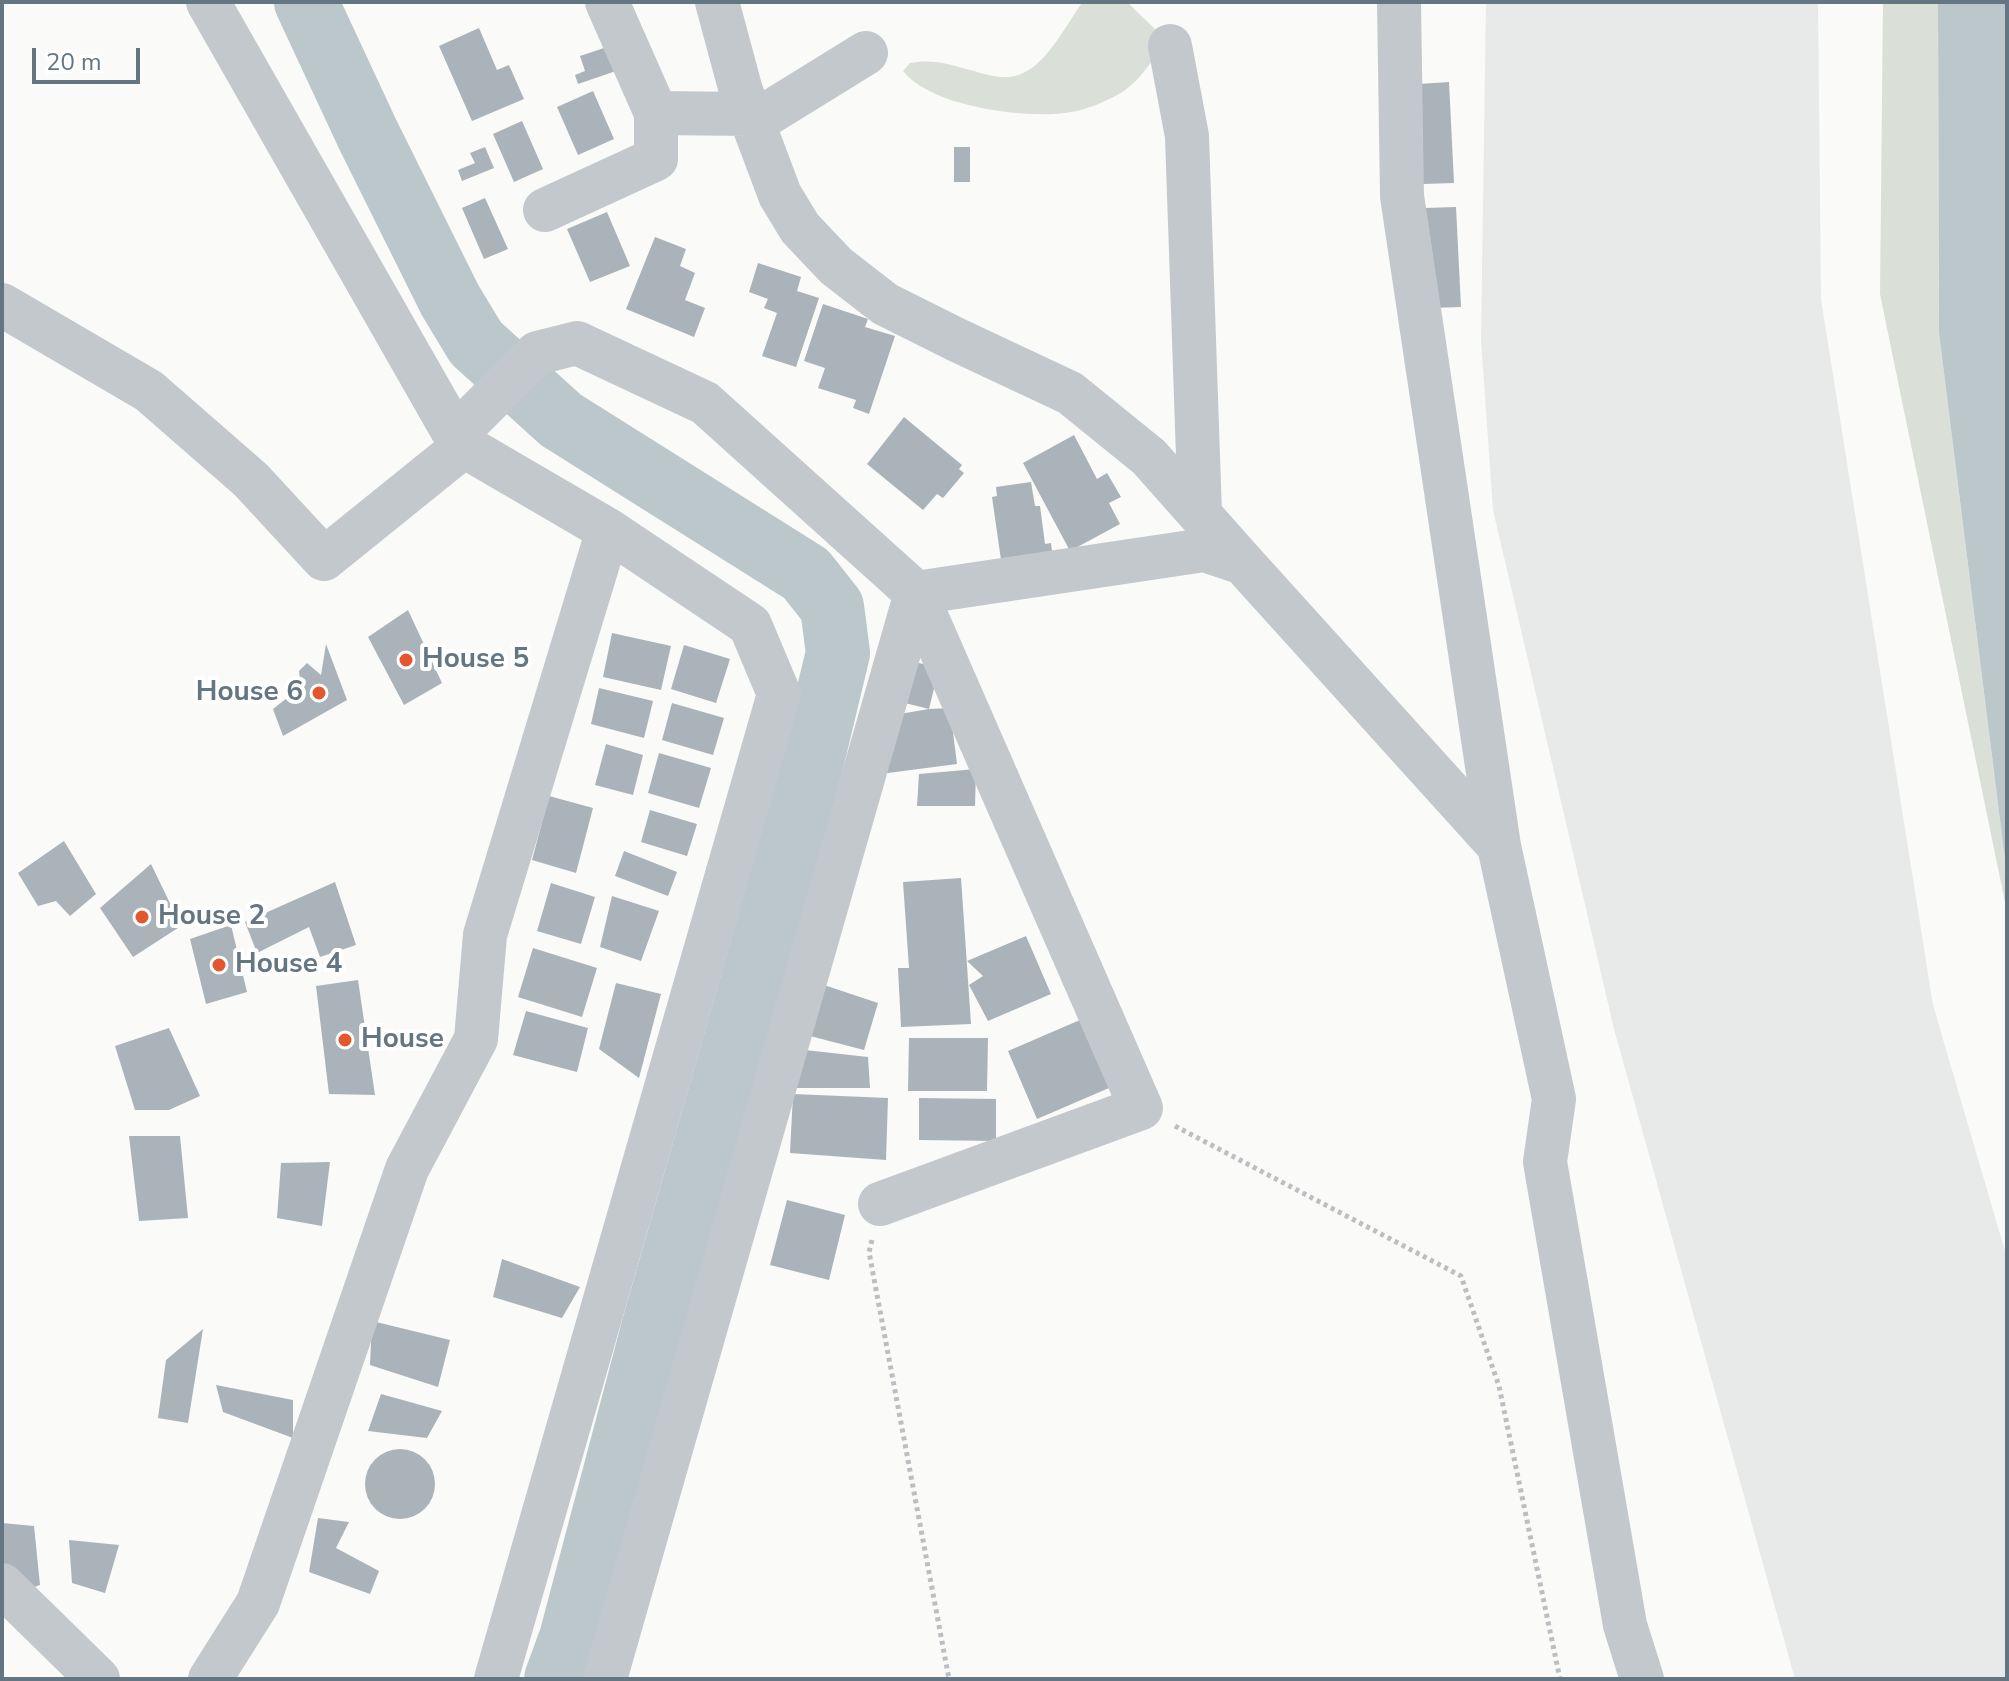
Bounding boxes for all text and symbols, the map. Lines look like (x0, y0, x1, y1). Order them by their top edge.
scale bar (36, 32, 144, 82)
text: 20 m (46, 46, 102, 78)
place label: House 5 (422, 643, 529, 677)
marker: House 5 (397, 651, 415, 669)
place label: House 6 (196, 676, 303, 710)
marker: House 6 (310, 684, 328, 702)
place label: House 2 (158, 900, 265, 934)
marker: House 2 (133, 908, 151, 926)
place label: House 4 (235, 948, 342, 982)
marker: House 4 (210, 956, 228, 974)
place label: House (361, 1023, 444, 1057)
marker: House (336, 1031, 354, 1049)

